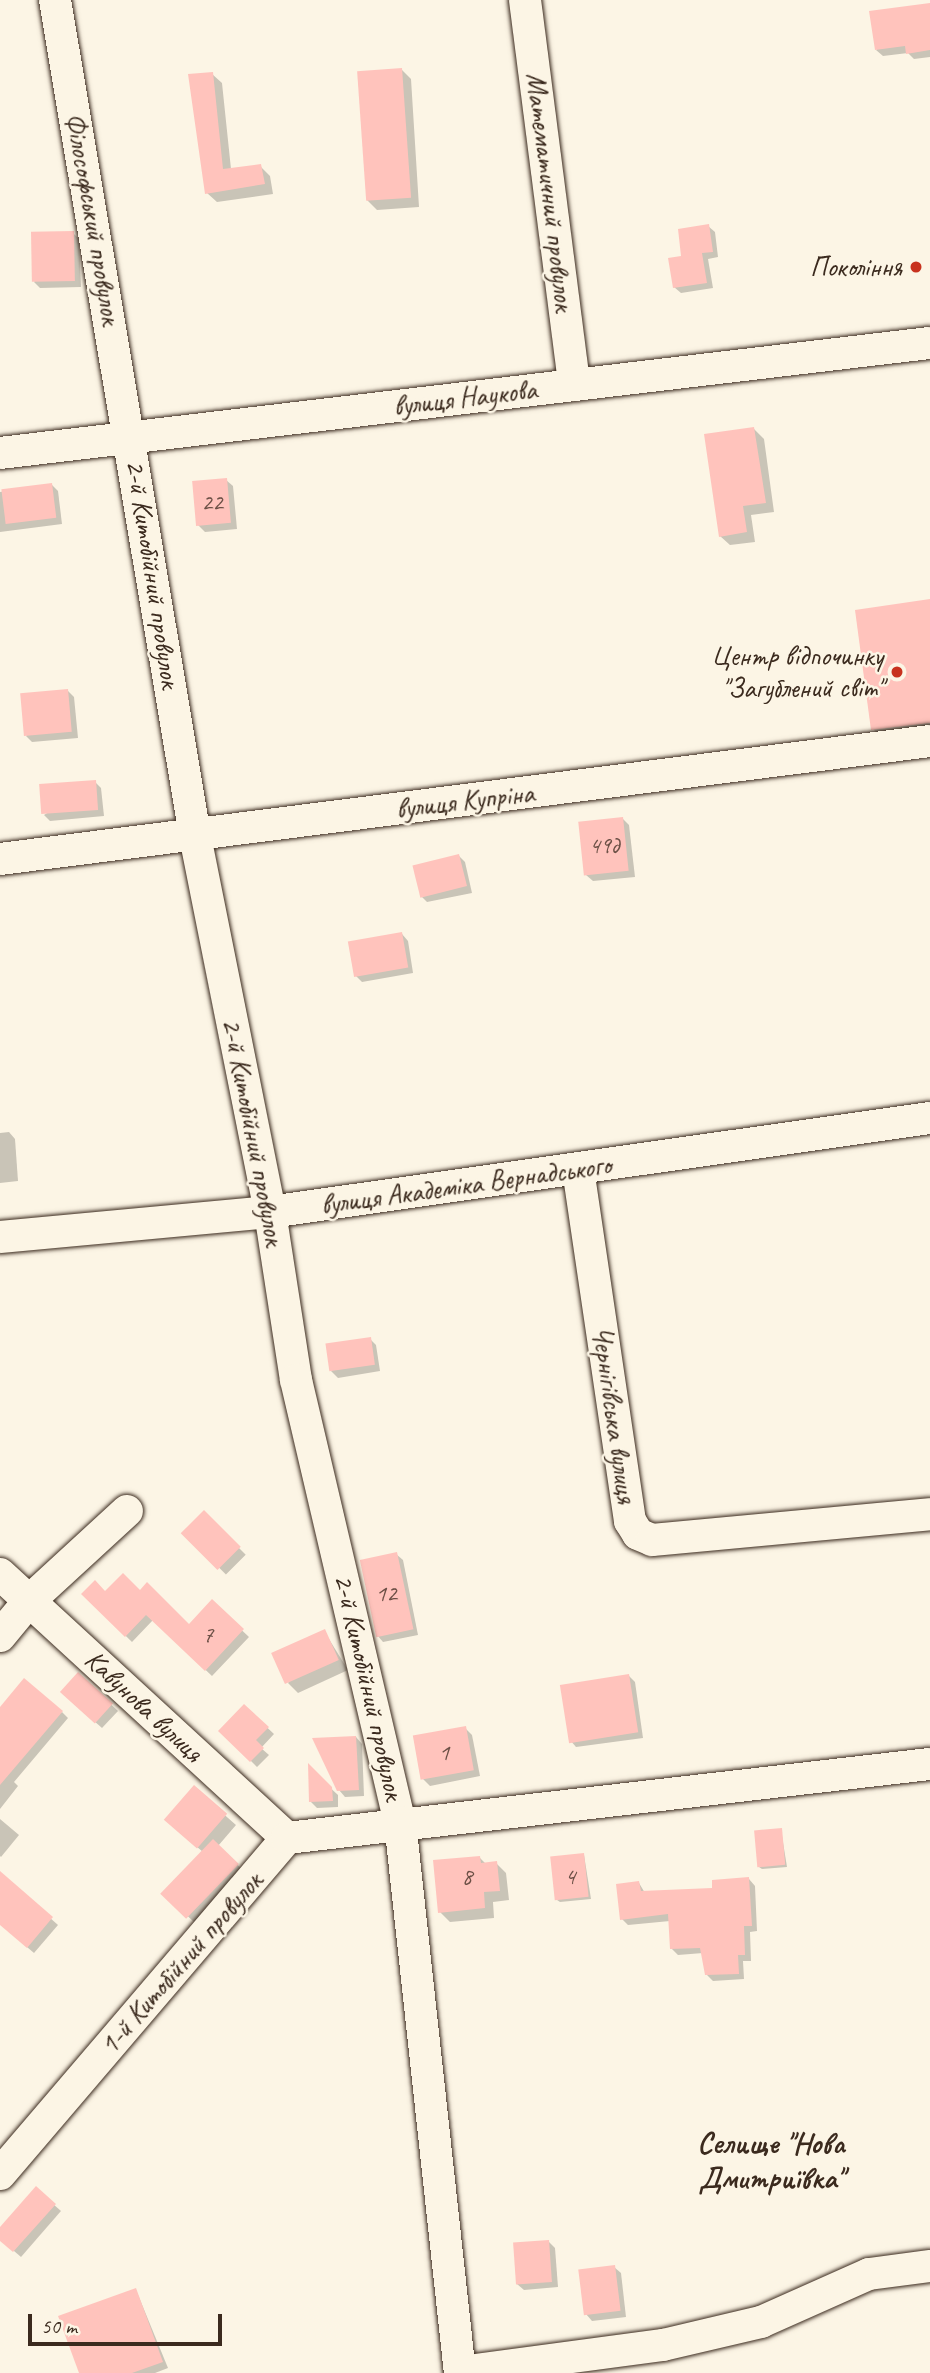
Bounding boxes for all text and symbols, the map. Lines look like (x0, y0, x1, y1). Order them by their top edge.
street label: Математичний провулок (519, 71, 581, 313)
street label: Філософський провулок (58, 111, 128, 327)
place label: Покоління (810, 250, 902, 284)
marker: Покоління (908, 259, 924, 275)
street label: вулиця Наукова (391, 373, 539, 423)
street label: 2-й Китобійний провулок (118, 457, 188, 691)
house number: 22 (201, 489, 223, 517)
place label: Центр відпочинку "Загублений світ" (711, 639, 883, 705)
marker: Центр відпочинку "Загублений світ" (889, 664, 905, 680)
street label: вулиця Купріна (394, 776, 536, 826)
house number: 49д (589, 832, 619, 860)
street label: 2-й Китобійний провулок (214, 1015, 292, 1249)
street label: вулиця Академіка Вернадського (320, 1148, 612, 1222)
street label: Чернігівська вулиця (585, 1324, 643, 1506)
street label: 2-й Китобійний провулок (327, 1571, 411, 1803)
house number: 12 (375, 1580, 397, 1608)
house number: 7 (203, 1621, 213, 1649)
street label: Кавунова вулиця (77, 1642, 211, 1770)
house number: 1 (439, 1739, 449, 1767)
house number: 8 (462, 1863, 472, 1891)
house number: 4 (565, 1863, 575, 1891)
street label: 1-й Китобійний провулок (93, 1865, 269, 2061)
district label: Селище "Нова Дмитриївка" (697, 2125, 845, 2196)
scale bar (32, 2300, 226, 2344)
text: 50 m (41, 2313, 77, 2339)

